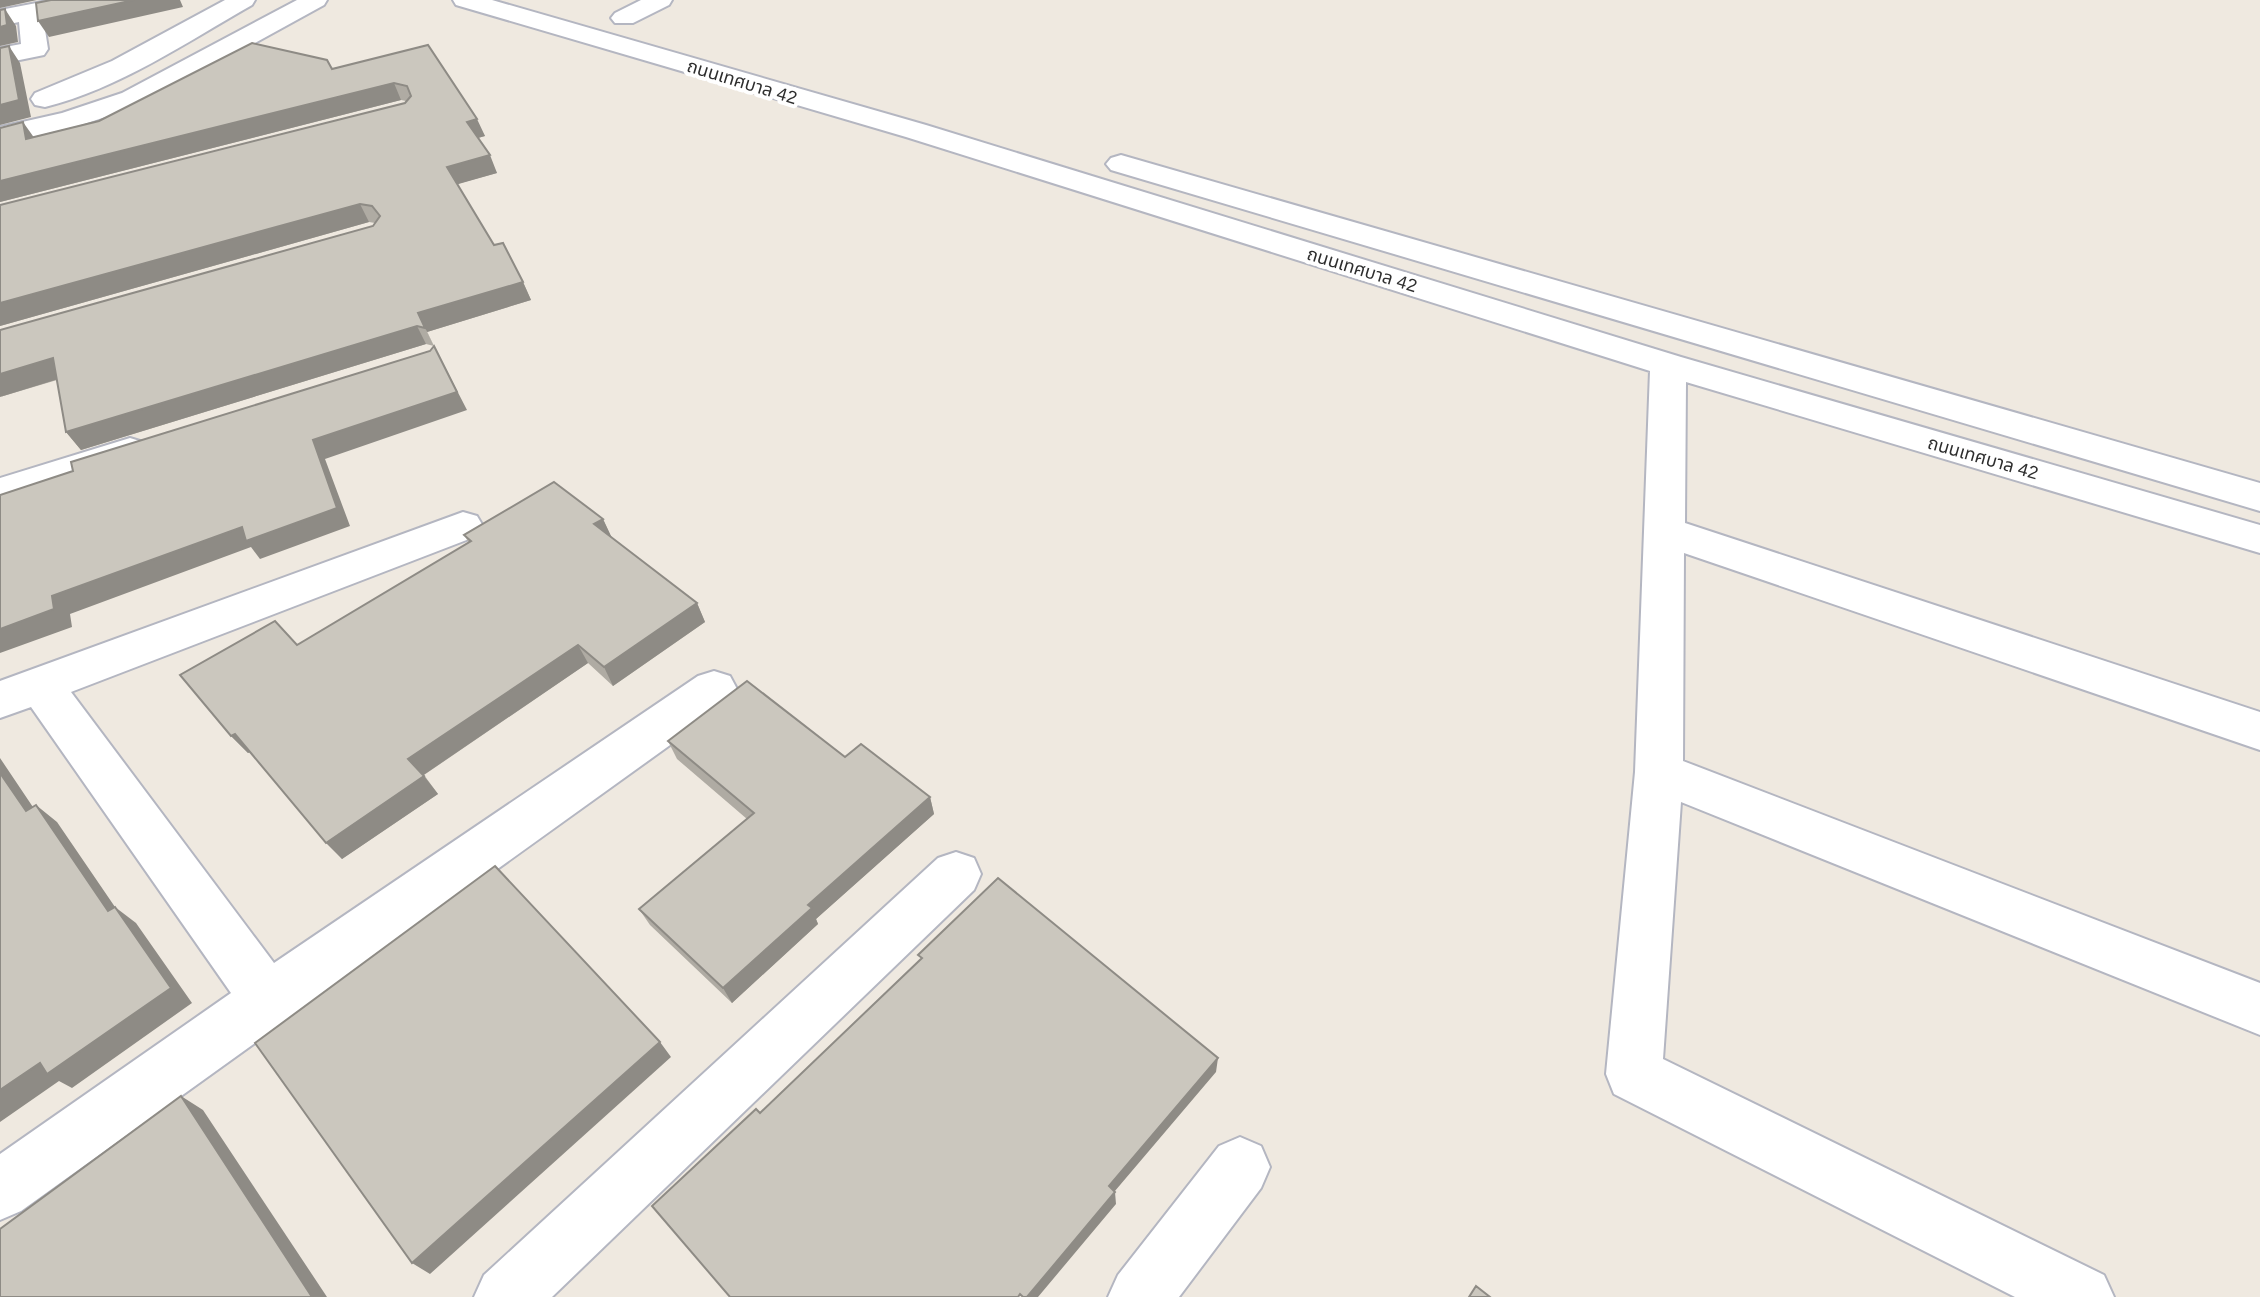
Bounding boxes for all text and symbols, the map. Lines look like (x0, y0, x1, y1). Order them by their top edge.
street label: ถนนเทศบาล 42 (685, 56, 799, 108)
street label: ถนนเทศบาล 42 (1305, 244, 1419, 296)
street label: ถนนเทศบาล 42 (1925, 433, 2041, 483)

